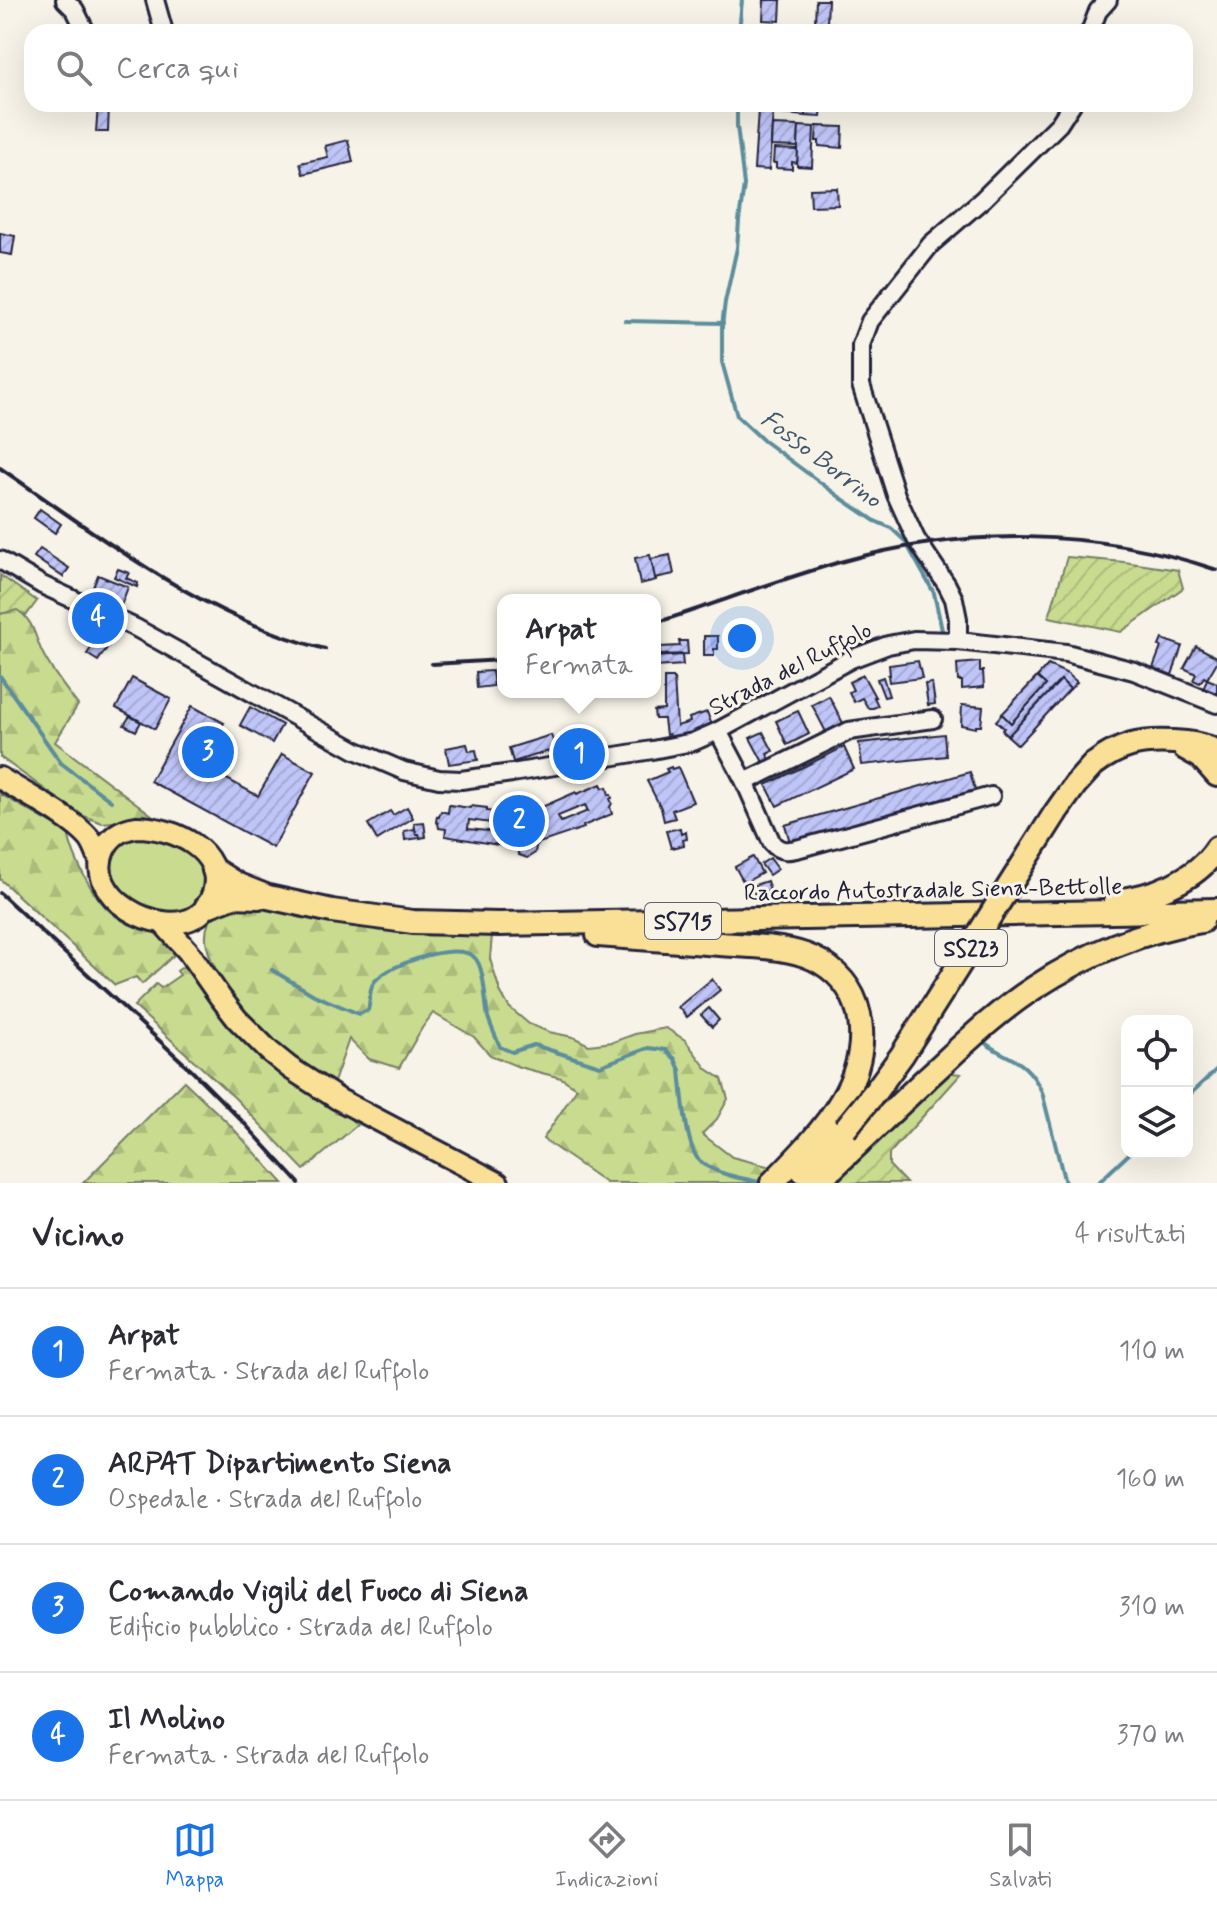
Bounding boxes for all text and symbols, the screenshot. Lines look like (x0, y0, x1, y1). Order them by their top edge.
search box (24, 24, 1193, 112)
icon: search (52, 46, 96, 90)
text: Cerca qui (116, 49, 239, 88)
water label: Fosso Borrino (753, 403, 889, 517)
pin: 4 (72, 588, 124, 648)
popup (497, 594, 661, 698)
text: Arpat (525, 610, 597, 649)
street label: Strada del Ruffolo (704, 615, 878, 726)
your location (722, 618, 762, 658)
text: Fermata (525, 649, 633, 683)
pin: 3 (182, 722, 234, 782)
pin: 1 (553, 724, 605, 784)
pin: 2 (493, 791, 545, 851)
street label: Raccordo Autostradale Siena-Bettolle (744, 872, 1122, 909)
road number: SS715 (645, 903, 721, 939)
road number: SS223 (935, 930, 1007, 966)
map controls (1121, 1015, 1193, 1159)
button: locate (1121, 1015, 1193, 1087)
button: layers (1121, 1087, 1193, 1159)
text: Vicino (32, 1213, 124, 1258)
text: 4 risultati (1075, 1218, 1185, 1252)
text: Arpat (108, 1316, 180, 1355)
text: 1 (52, 1335, 64, 1369)
text: 110 m (1119, 1335, 1185, 1369)
text: Fermata · Strada del Ruffolo (108, 1355, 429, 1389)
text: ARPAT Dipartimento Siena (108, 1444, 452, 1483)
text: 2 (52, 1463, 64, 1497)
text: 160 m (1116, 1463, 1185, 1497)
text: Ospedale · Strada del Ruffolo (108, 1483, 422, 1517)
text: Comando Vigili del Fuoco di Siena (108, 1572, 529, 1611)
text: 3 (52, 1591, 64, 1625)
text: 310 m (1119, 1591, 1185, 1625)
text: Edificio pubblico · Strada del Ruffolo (108, 1611, 493, 1645)
text: Il Molino (108, 1700, 225, 1739)
text: 4 (50, 1719, 66, 1753)
text: 370 m (1117, 1719, 1185, 1753)
text: Fermata · Strada del Ruffolo (108, 1739, 429, 1773)
tab: Mappa (166, 1818, 224, 1894)
tab: Indicazioni (555, 1818, 658, 1894)
tab: Salvati (989, 1818, 1051, 1894)

